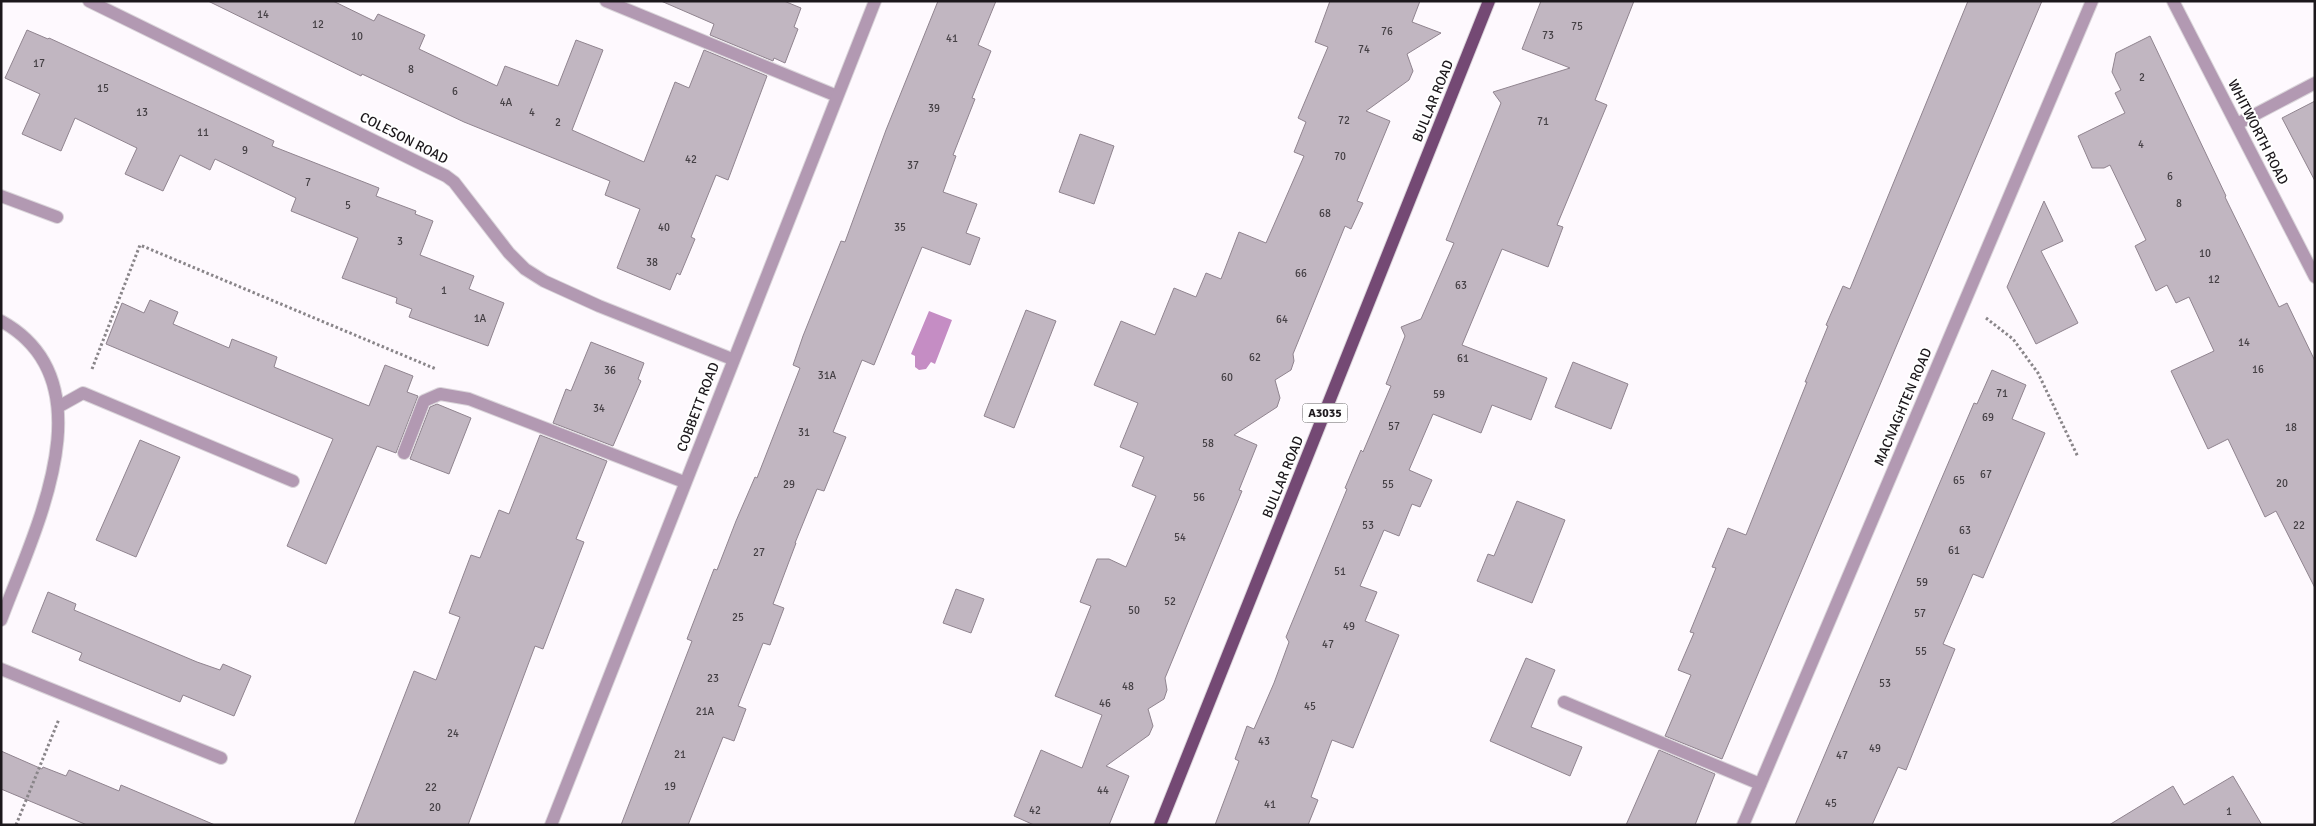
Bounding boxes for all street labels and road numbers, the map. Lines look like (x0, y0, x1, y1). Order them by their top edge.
street label: BULLAR ROAD (1409, 57, 1457, 145)
street label: WHITWORTH ROAD (2224, 77, 2292, 187)
street label: COLESON ROAD (357, 108, 451, 168)
street label: MACNAGHTEN ROAD (1870, 345, 1936, 469)
street label: COBBETT ROAD (673, 360, 723, 454)
road number: A3035 (1302, 403, 1348, 422)
street label: BULLAR ROAD (1259, 433, 1307, 521)

